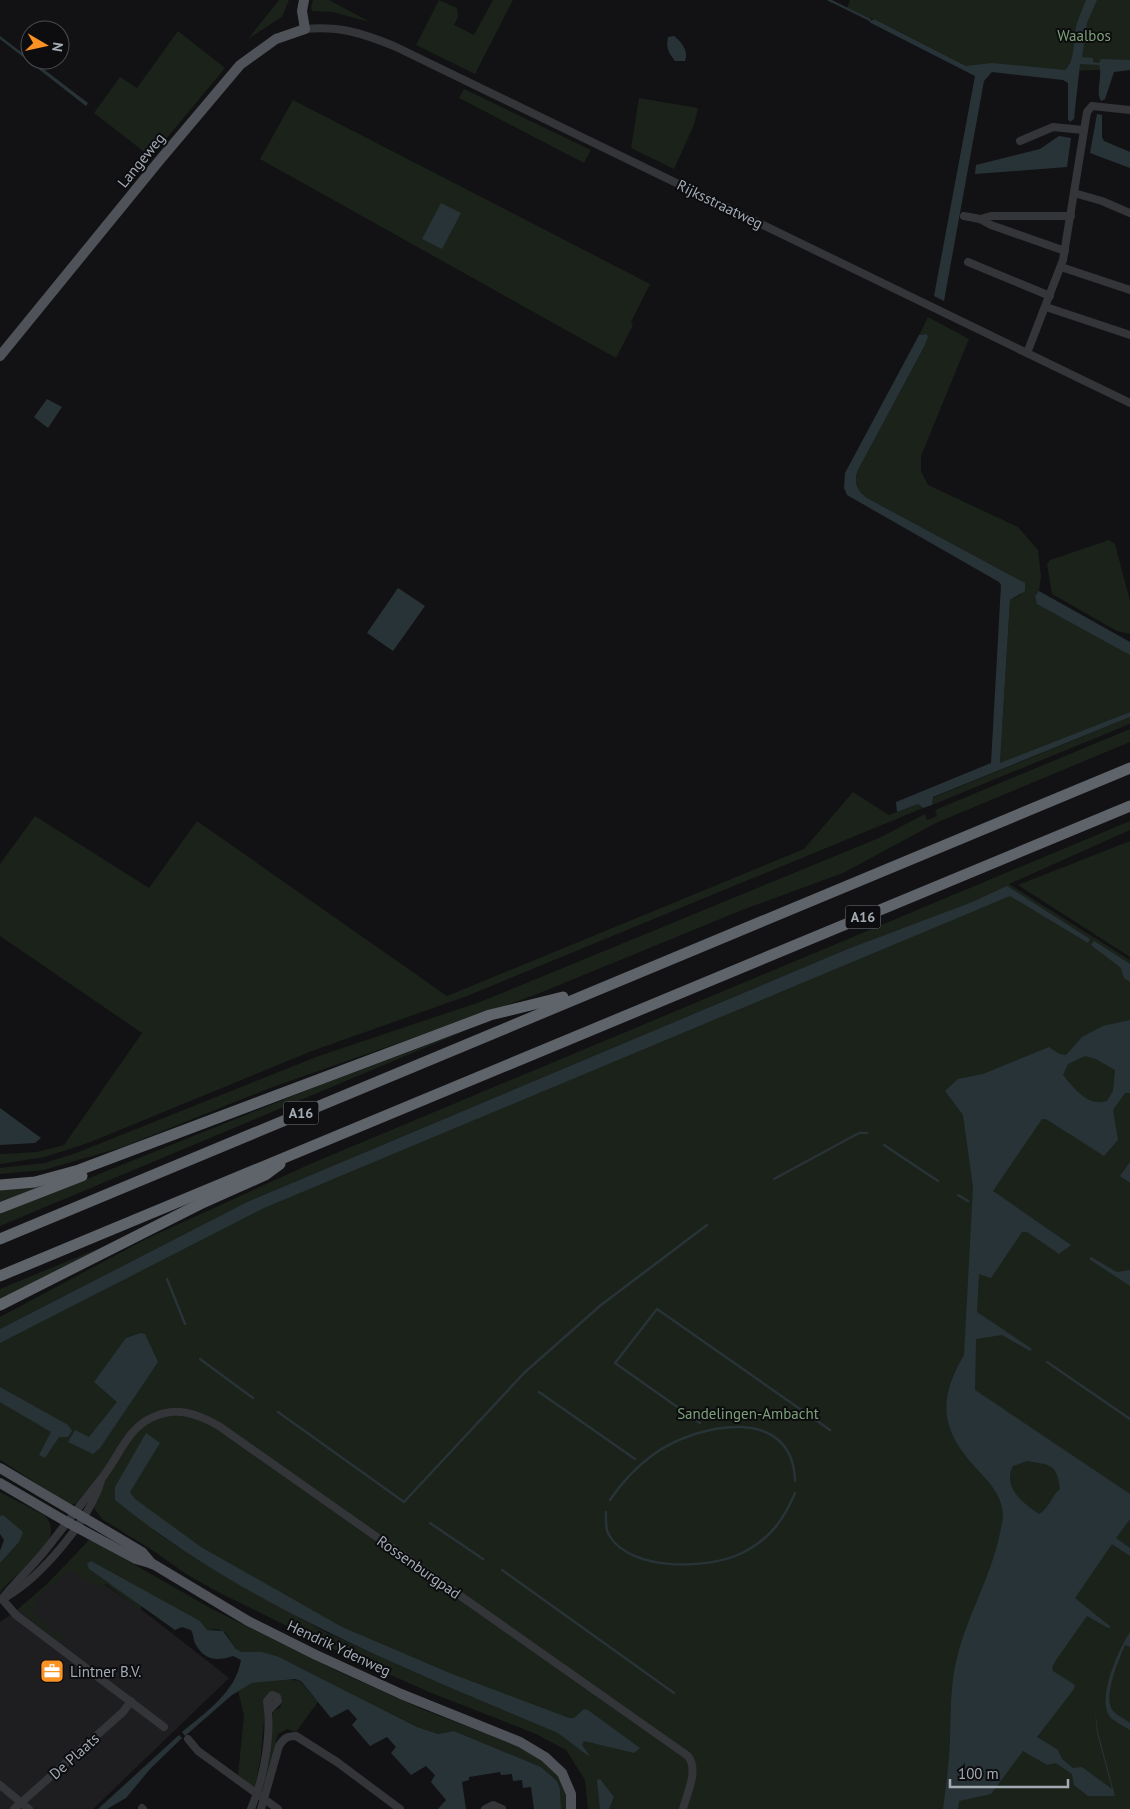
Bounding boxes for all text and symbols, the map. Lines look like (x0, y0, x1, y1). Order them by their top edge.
north arrow (20, 20, 70, 70)
park label: Waalbos (1057, 26, 1111, 45)
text: N (48, 41, 67, 53)
street label: Langeweg (113, 129, 169, 191)
street label: Rijksstraatweg (674, 175, 766, 233)
road number: A16 (846, 906, 880, 929)
road number: A16 (284, 1102, 318, 1124)
park label: Sandelingen-Ambacht (677, 1404, 819, 1423)
street label: Rossenburgpad (374, 1531, 464, 1603)
street label: Hendrik Ydenweg (284, 1616, 394, 1680)
office icon: Lintner B.V. (39, 1658, 65, 1684)
place label: Lintner B.V. (70, 1662, 141, 1681)
street label: De Plaats (45, 1729, 103, 1783)
scale bar (950, 1756, 1068, 1788)
text: 100 m (958, 1764, 999, 1783)

